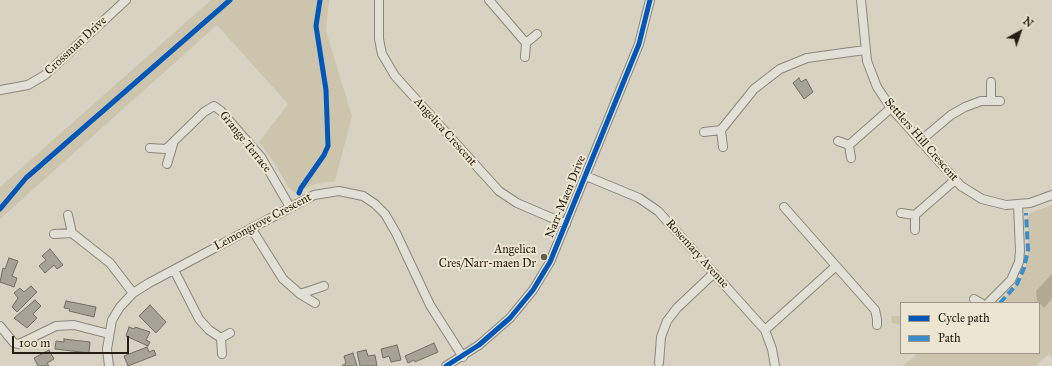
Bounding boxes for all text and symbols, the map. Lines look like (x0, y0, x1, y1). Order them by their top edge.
north arrow (1000, 12, 1040, 52)
street label: Crossman Drive (42, 14, 110, 78)
text: N (1020, 14, 1036, 30)
street label: Angelica Crescent (411, 95, 479, 169)
street label: Settlers Hill Crescent (881, 95, 961, 185)
street label: Grange Terrace (216, 109, 274, 175)
street label: Narr-Maen Drive (543, 153, 589, 241)
street label: Lemongrove Crescent (212, 190, 314, 254)
street label: Rosemary Avenue (662, 217, 732, 291)
place label: Angelica Cres/Narr-maen Dr (439, 243, 536, 271)
marker: Angelica Cres/Narr-maen Dr (539, 252, 549, 262)
legend (900, 302, 1040, 354)
text: Cycle path (938, 311, 990, 325)
scale bar (14, 328, 131, 354)
text: Path (938, 331, 961, 345)
text: 100 m (19, 336, 50, 350)

